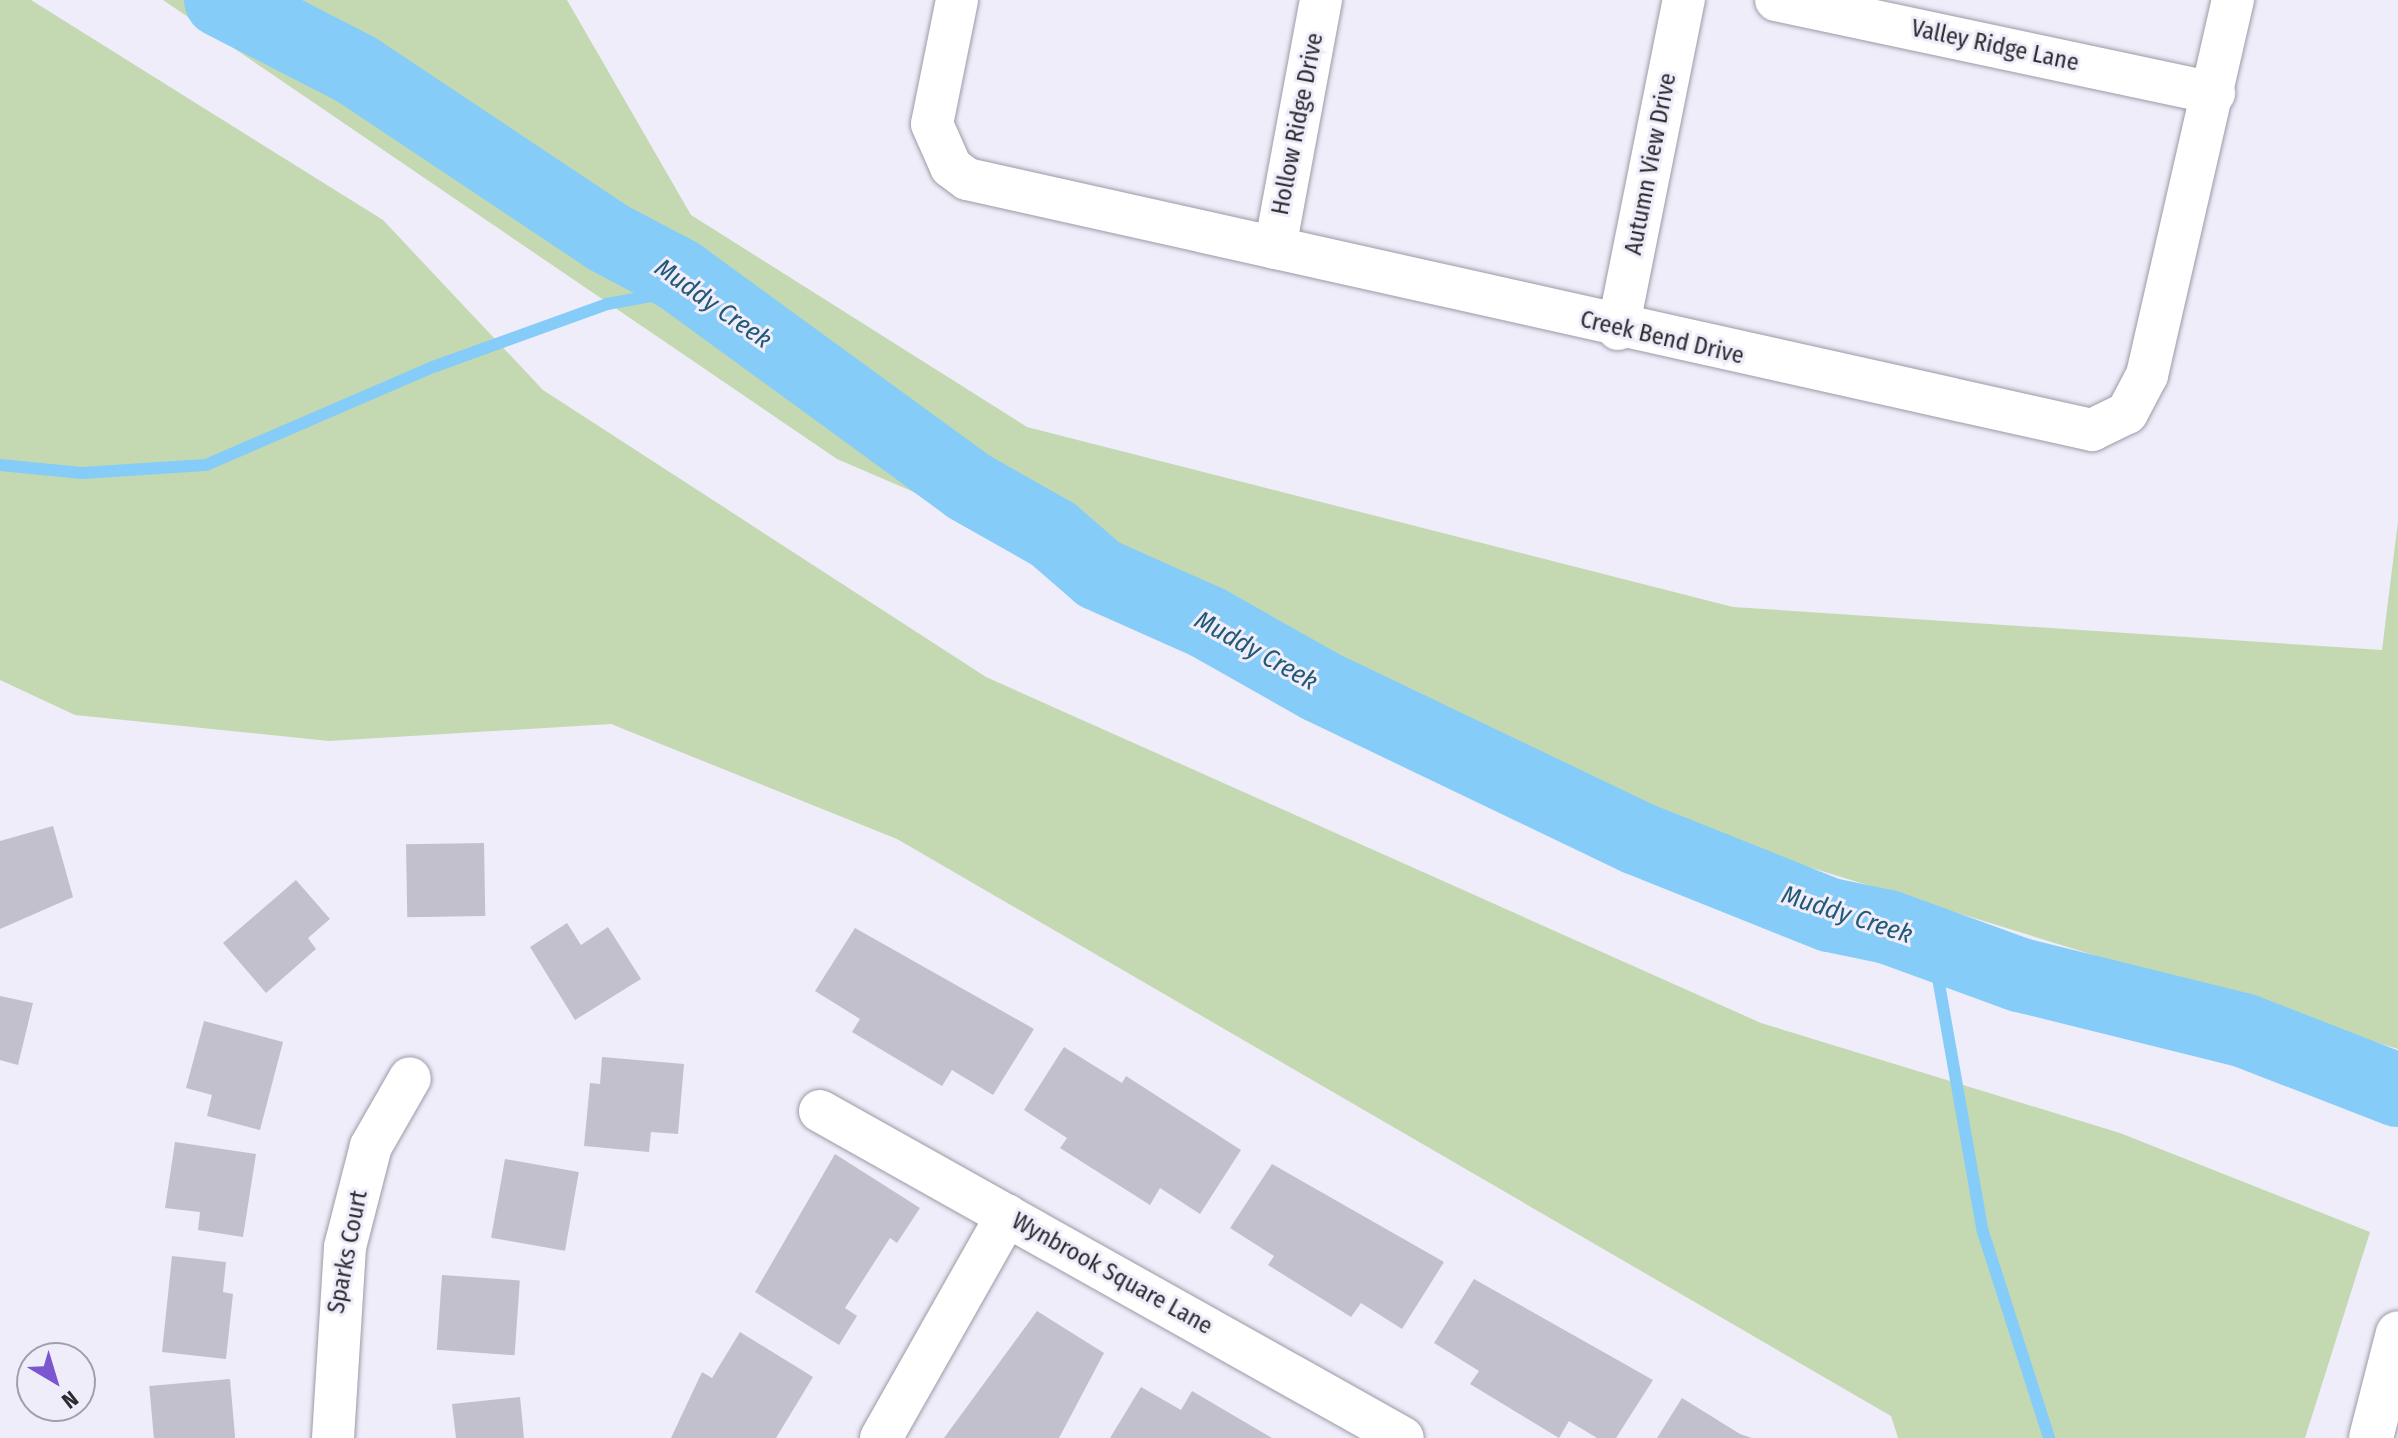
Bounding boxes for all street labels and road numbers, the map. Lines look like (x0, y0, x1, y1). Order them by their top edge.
street label: Valley Ridge Lane (1909, 14, 2081, 78)
street label: Hollow Ridge Drive (1266, 31, 1330, 217)
street label: Autumn View Drive (1619, 71, 1683, 257)
street label: Creek Bend Drive (1577, 305, 1747, 371)
street label: Sparks Court (322, 1188, 374, 1316)
street label: Wynbrook Square Lane (1007, 1207, 1217, 1341)

